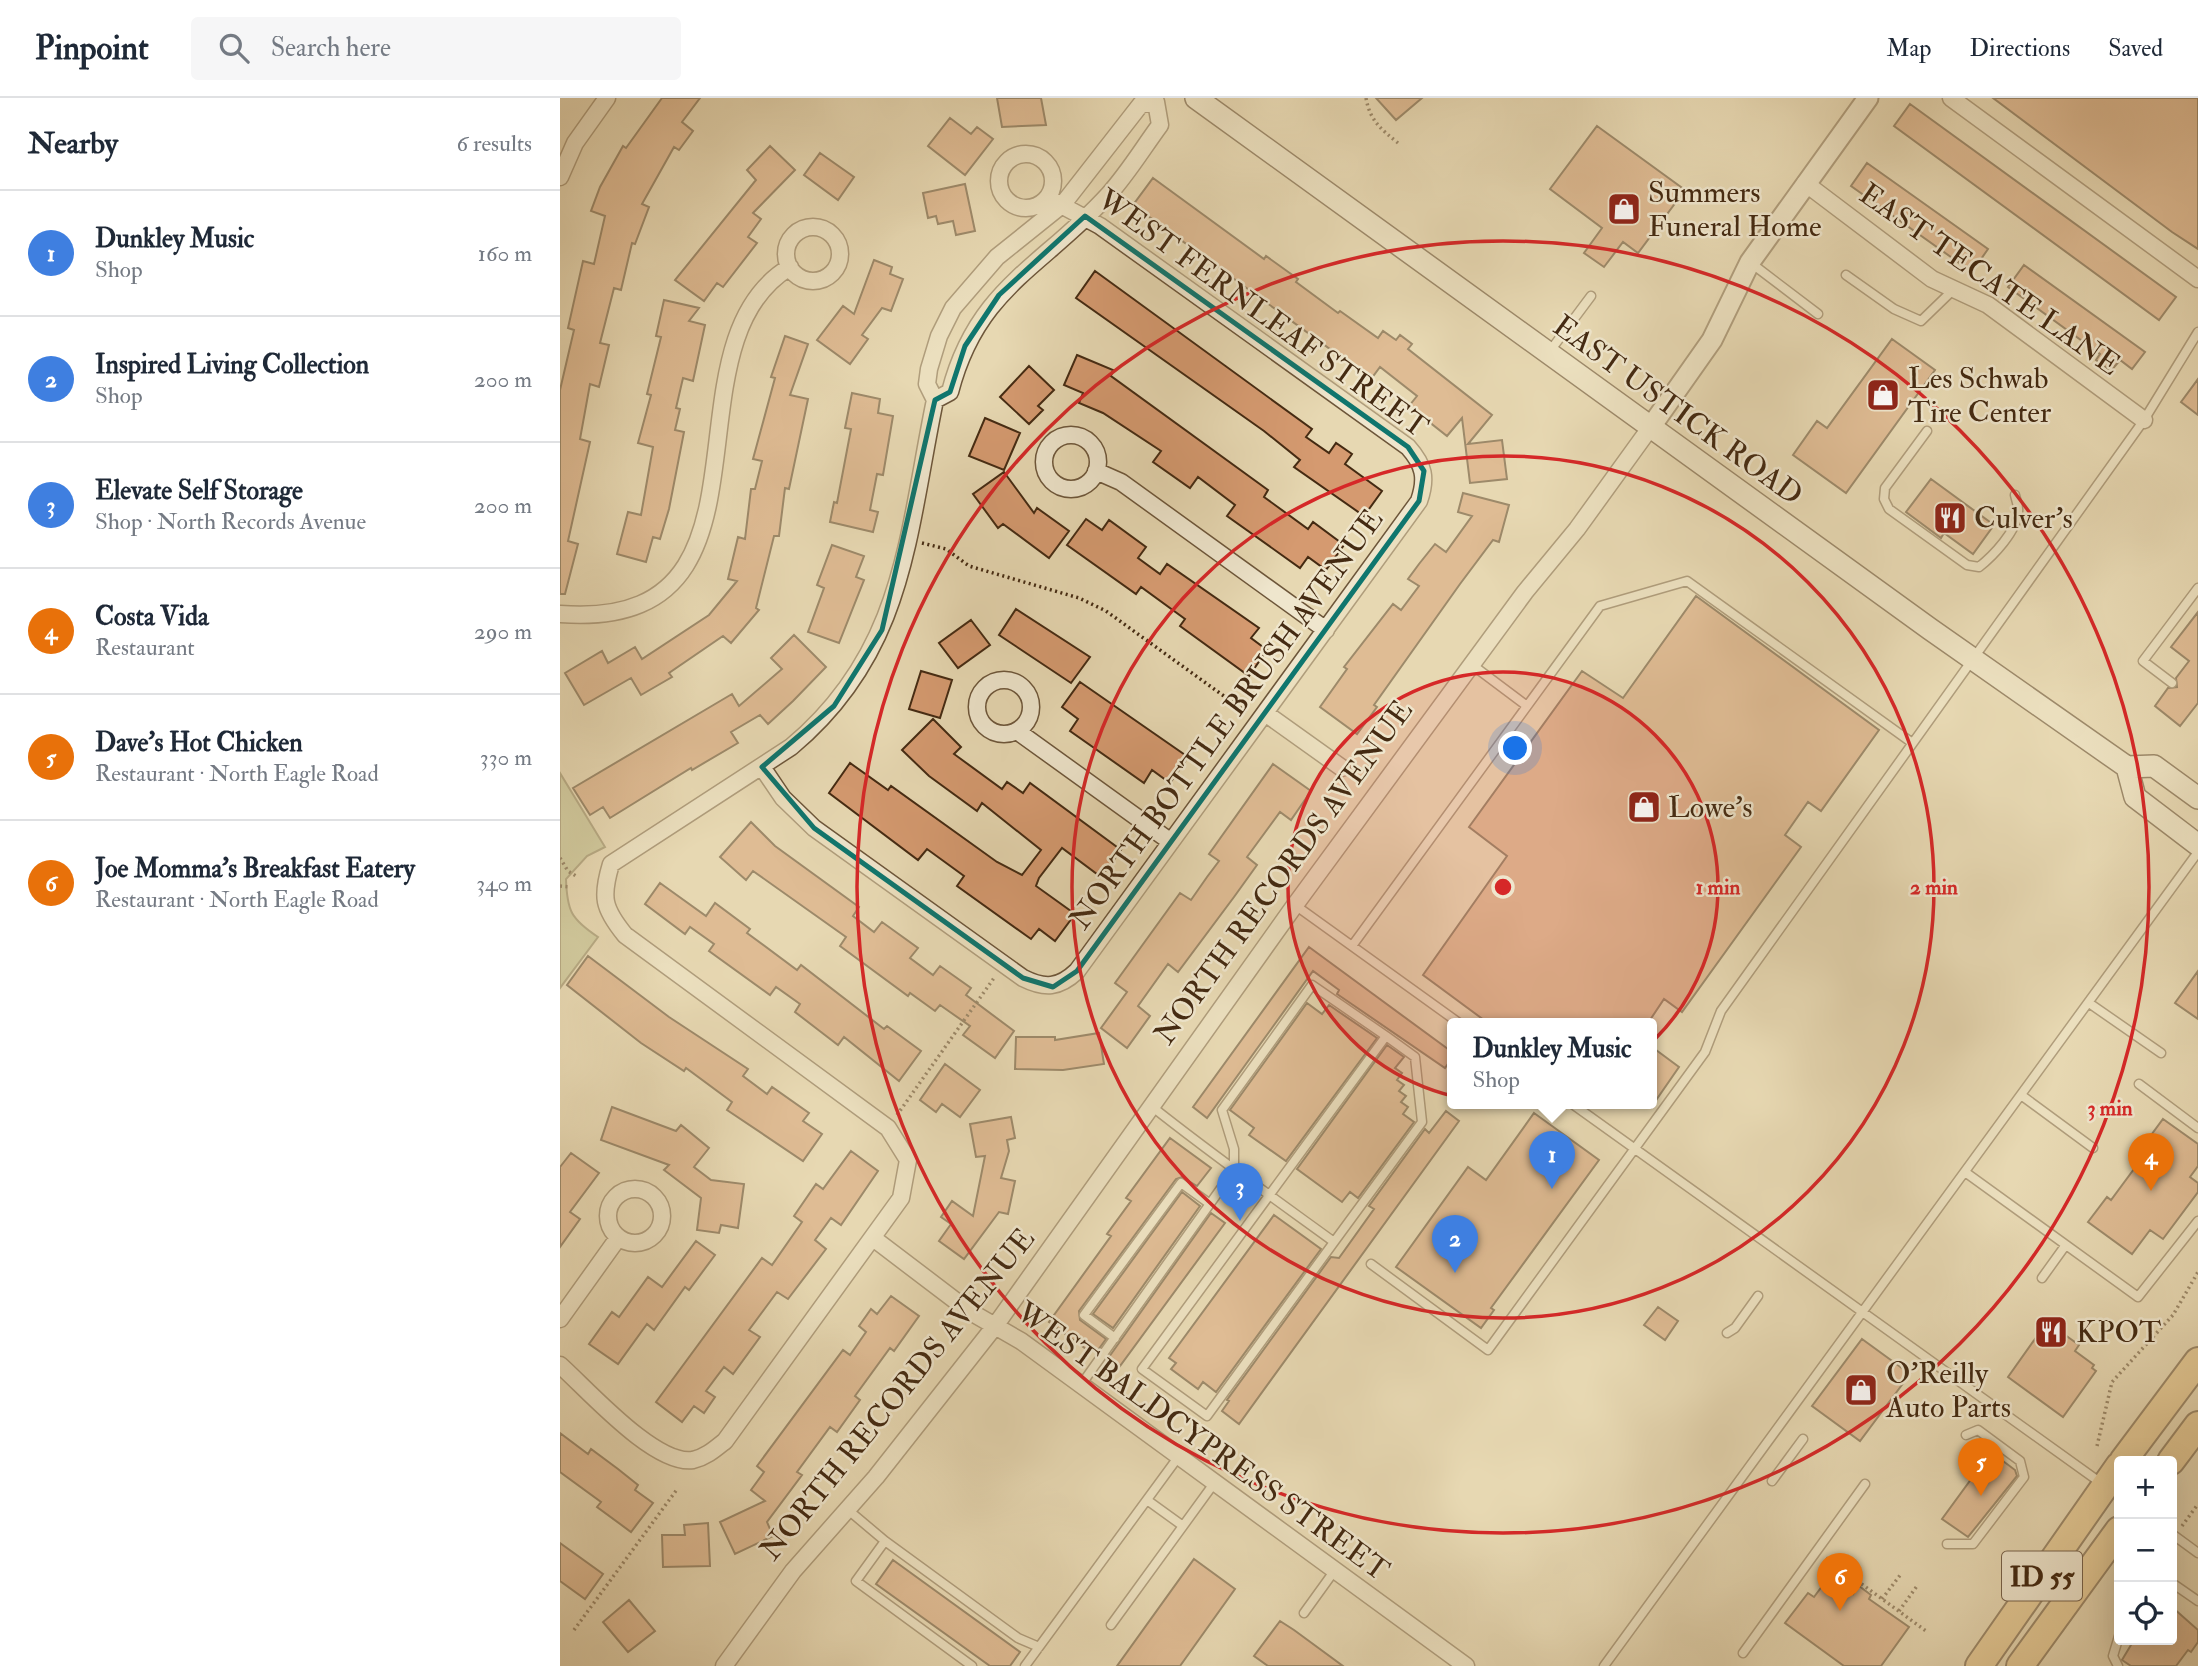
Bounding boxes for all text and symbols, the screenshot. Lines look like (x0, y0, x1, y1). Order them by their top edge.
search box (191, 17, 681, 80)
text: Pinpoint (35, 28, 149, 69)
icon: search (215, 29, 253, 67)
text: Search here (271, 32, 391, 64)
text: Map (1886, 33, 1931, 64)
text: Directions (1969, 33, 2070, 64)
text: Saved (2108, 33, 2163, 64)
text: Nearby (28, 125, 118, 162)
text: 6 results (457, 129, 532, 158)
place label: Summers Funeral Home (1648, 174, 1822, 245)
street label: EAST TECATE LANE (1852, 175, 2127, 383)
street label: WEST FERNLEAF STREET (1089, 180, 1435, 446)
shop icon: Summers Funeral Home (1605, 190, 1643, 228)
text: Dunkley Music (95, 223, 254, 255)
text: 1 (47, 239, 55, 268)
text: 160 m (478, 239, 532, 268)
text: Shop (95, 255, 143, 284)
street label: EAST USTICK ROAD (1546, 307, 1810, 513)
text: Inspired Living Collection (95, 349, 369, 381)
place label: Les Schwab Tire Center (1908, 360, 2051, 431)
text: 2 (45, 365, 57, 394)
text: 200 m (474, 365, 532, 394)
shop icon: Les Schwab Tire Center (1864, 376, 1902, 414)
text: Shop (95, 381, 143, 410)
text: Elevate Self Storage (95, 475, 303, 507)
text: 3 (47, 491, 55, 520)
text: 200 m (474, 491, 532, 520)
restaurant icon: Culver's (1931, 499, 1969, 537)
place label: Culver's (1974, 500, 2073, 537)
street label: NORTH BOTTLE BRUSH AVENUE (1062, 502, 1391, 936)
text: Shop · North Records Avenue (95, 507, 366, 536)
text: Costa Vida (95, 601, 209, 633)
text: 4 (45, 617, 57, 646)
text: 290 m (474, 617, 532, 646)
text: Restaurant (95, 633, 195, 662)
street label: NORTH RECORDS AVENUE (1146, 693, 1421, 1052)
text: Dave's Hot Chicken (95, 727, 303, 759)
your location (1498, 731, 1532, 765)
text: 5 (46, 743, 56, 772)
text: 330 m (480, 743, 532, 772)
text: Restaurant · North Eagle Road (95, 759, 379, 788)
shop icon: Lowe's (1625, 788, 1663, 826)
place label: Lowe's (1668, 789, 1752, 826)
text: Joe Momma's Breakfast Eatery (95, 853, 415, 885)
text: 6 (45, 869, 57, 898)
text: 340 m (476, 869, 532, 898)
text: 1 min (1696, 874, 1740, 901)
text: 2 min (1910, 874, 1958, 901)
centre of rings (1491, 875, 1515, 899)
text: Restaurant · North Eagle Road (95, 885, 379, 914)
popup (1447, 1018, 1657, 1109)
text: Dunkley Music (1472, 1033, 1632, 1065)
text: Shop (1472, 1065, 1520, 1094)
text: 3 min (2087, 1095, 2133, 1122)
pin: 1 (1529, 1131, 1575, 1189)
pin: 4 (2128, 1133, 2174, 1191)
pin: 3 (1217, 1163, 1263, 1221)
pin: 2 (1432, 1215, 1478, 1273)
street label: NORTH RECORDS AVENUE (752, 1221, 1043, 1568)
street label: WEST BALDCYPRESS STREET (1008, 1293, 1396, 1589)
restaurant icon: KPOT (2032, 1313, 2070, 1351)
place label: KPOT (2076, 1314, 2161, 1351)
place label: O'Reilly Auto Parts (1885, 1355, 2011, 1426)
shop icon: O'Reilly Auto Parts (1842, 1371, 1880, 1409)
pin: 5 (1958, 1438, 2004, 1496)
map controls (2114, 1456, 2177, 1645)
button: + (2114, 1456, 2177, 1519)
button: − (2114, 1519, 2177, 1582)
road number: ID 55 (2002, 1552, 2082, 1600)
pin: 6 (1817, 1553, 1863, 1611)
button: locate (2114, 1582, 2177, 1645)

